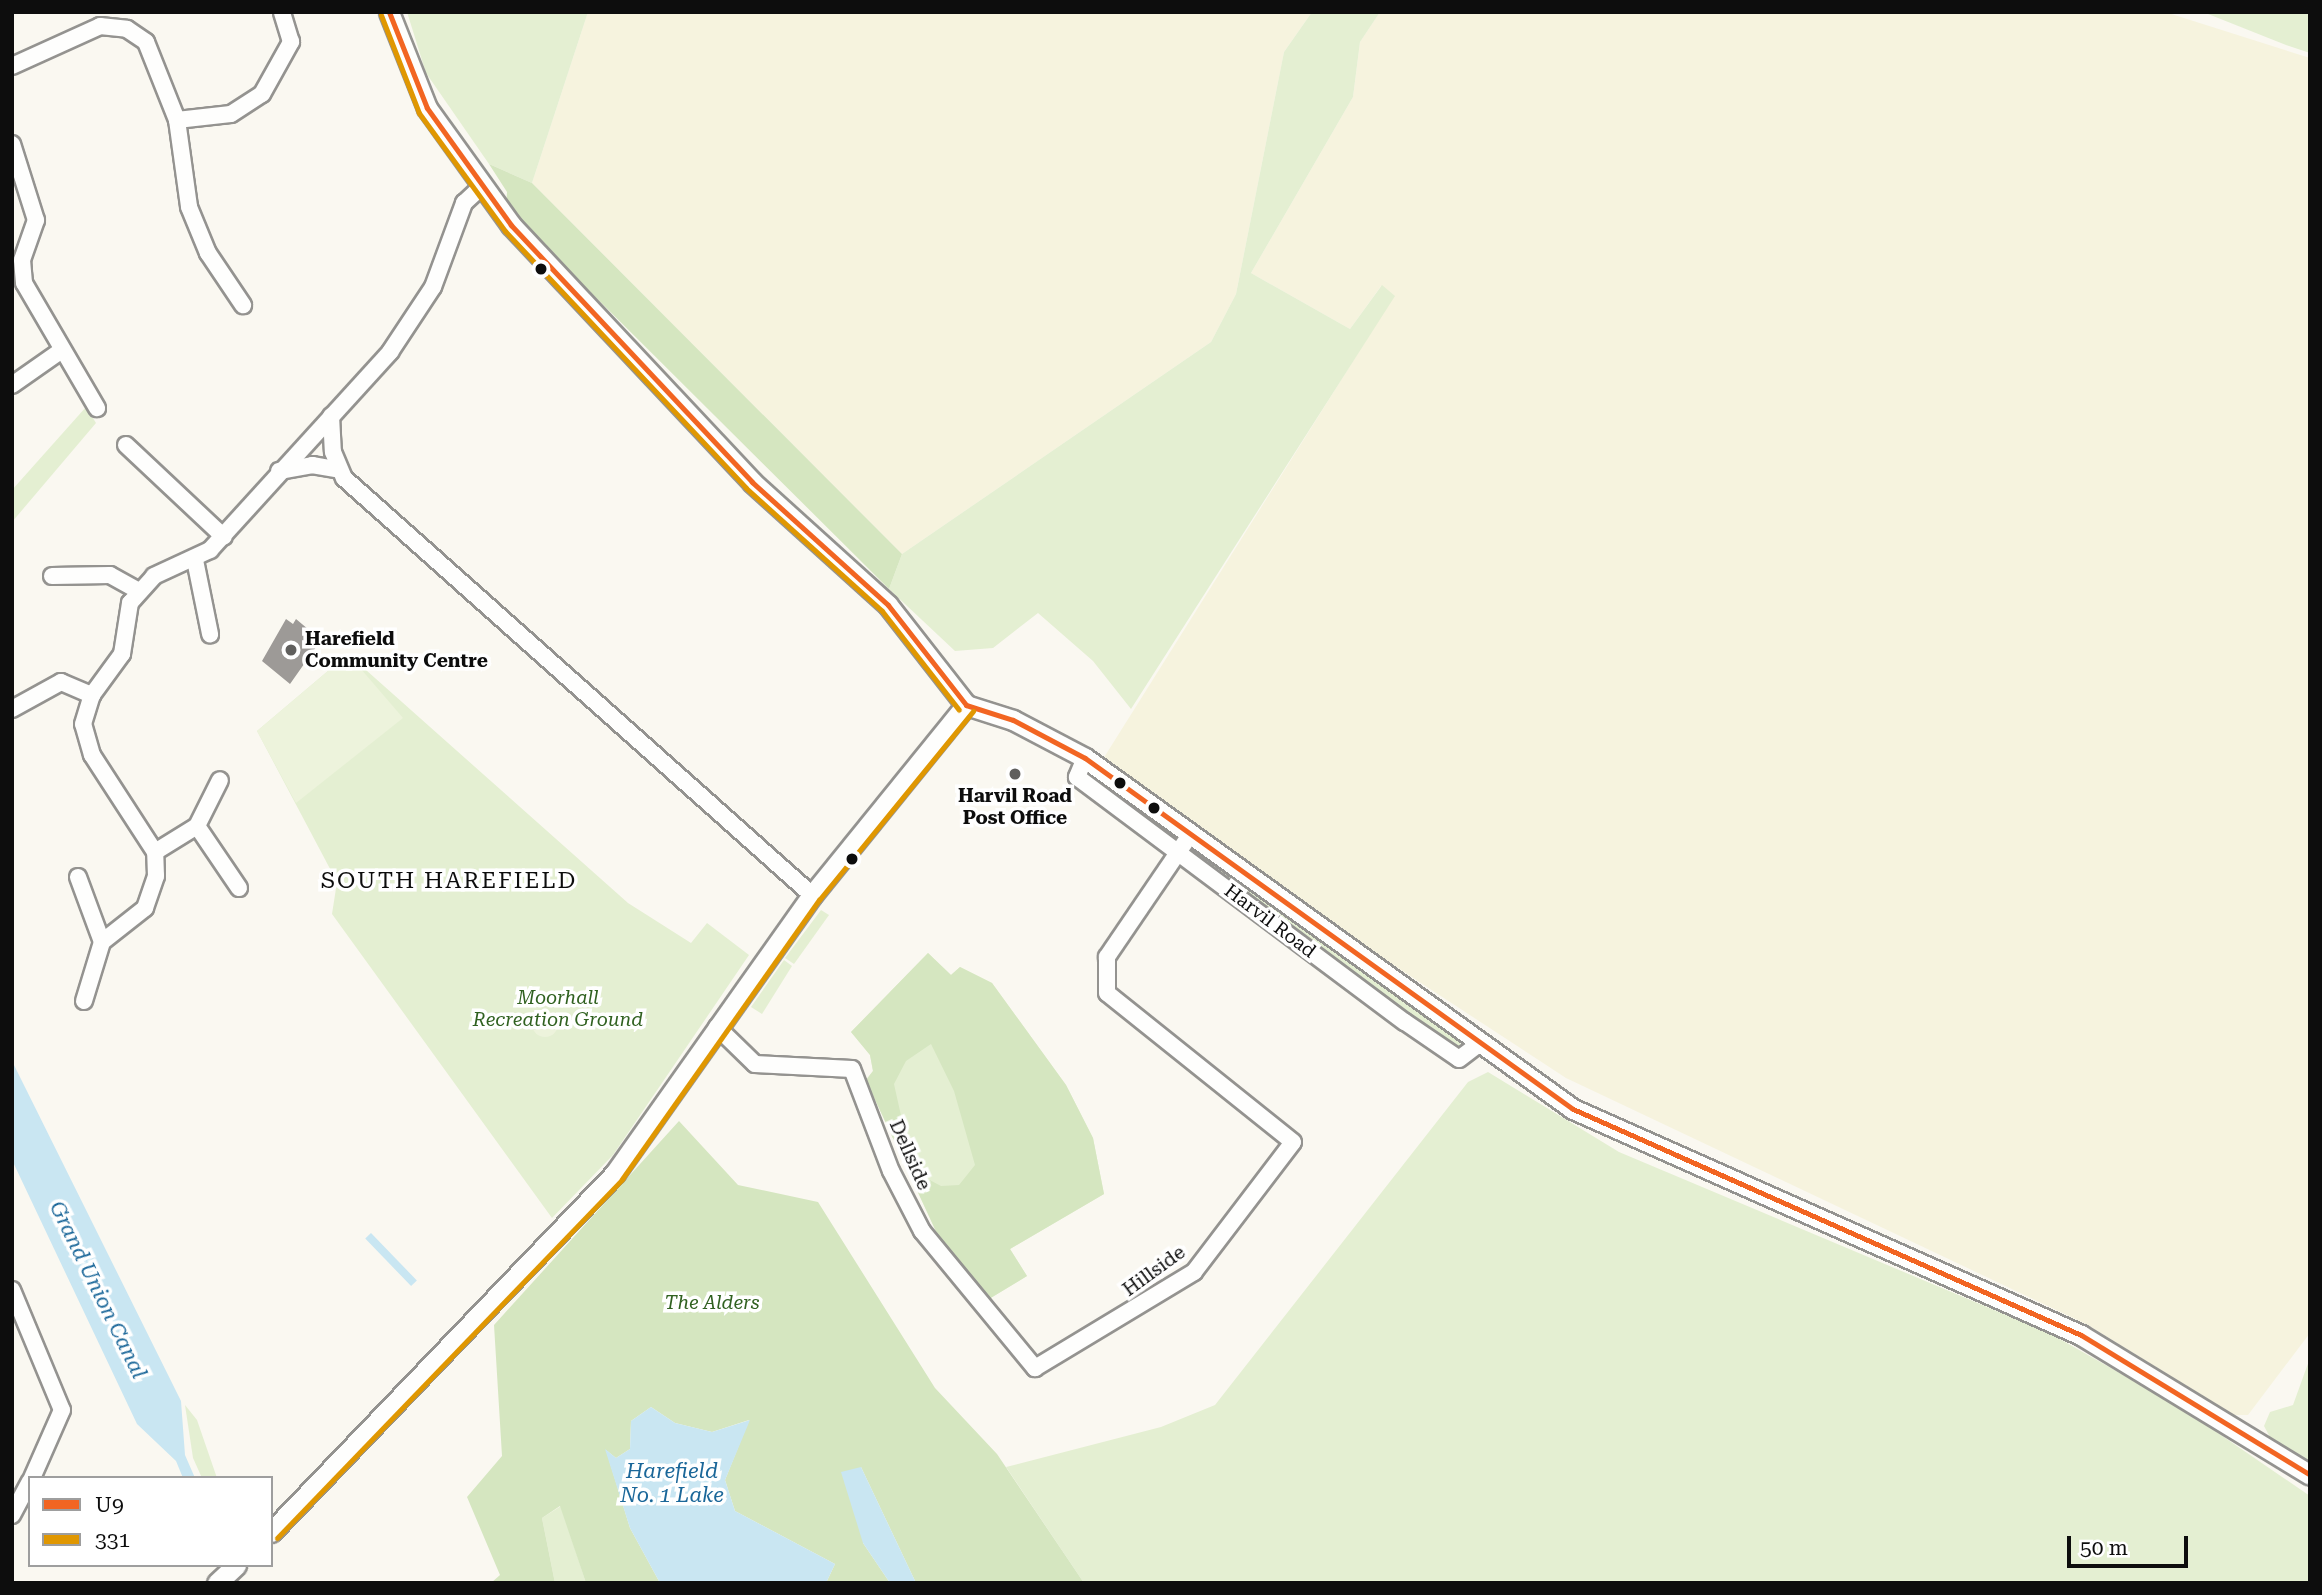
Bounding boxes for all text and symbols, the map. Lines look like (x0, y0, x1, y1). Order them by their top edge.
unlabelled marker (534, 262, 548, 276)
place label: Harefield Community Centre (305, 628, 488, 672)
marker: Harefield Community Centre (283, 642, 299, 658)
marker: Harvil Road Post Office (1007, 766, 1023, 782)
unlabelled marker (1113, 776, 1127, 790)
place label: Harvil Road Post Office (958, 785, 1072, 829)
unlabelled marker (1147, 801, 1161, 815)
unlabelled marker (845, 852, 859, 866)
district label: SOUTH HAREFIELD (323, 867, 575, 895)
street label: Harvil Road (1220, 879, 1320, 963)
park label: Moorhall Recreation Ground (473, 987, 643, 1031)
street label: Dellside (884, 1116, 936, 1194)
water label: Grand Union Canal (44, 1197, 152, 1383)
street label: Hillside (1118, 1241, 1190, 1301)
park label: The Alders (664, 1292, 760, 1314)
water label: Harefield No. 1 Lake (620, 1458, 724, 1508)
legend (28, 1476, 273, 1567)
text: U9 (95, 1493, 124, 1517)
scale bar (2070, 1522, 2191, 1566)
text: 331 (95, 1528, 130, 1552)
text: 50 m (2080, 1536, 2128, 1560)

